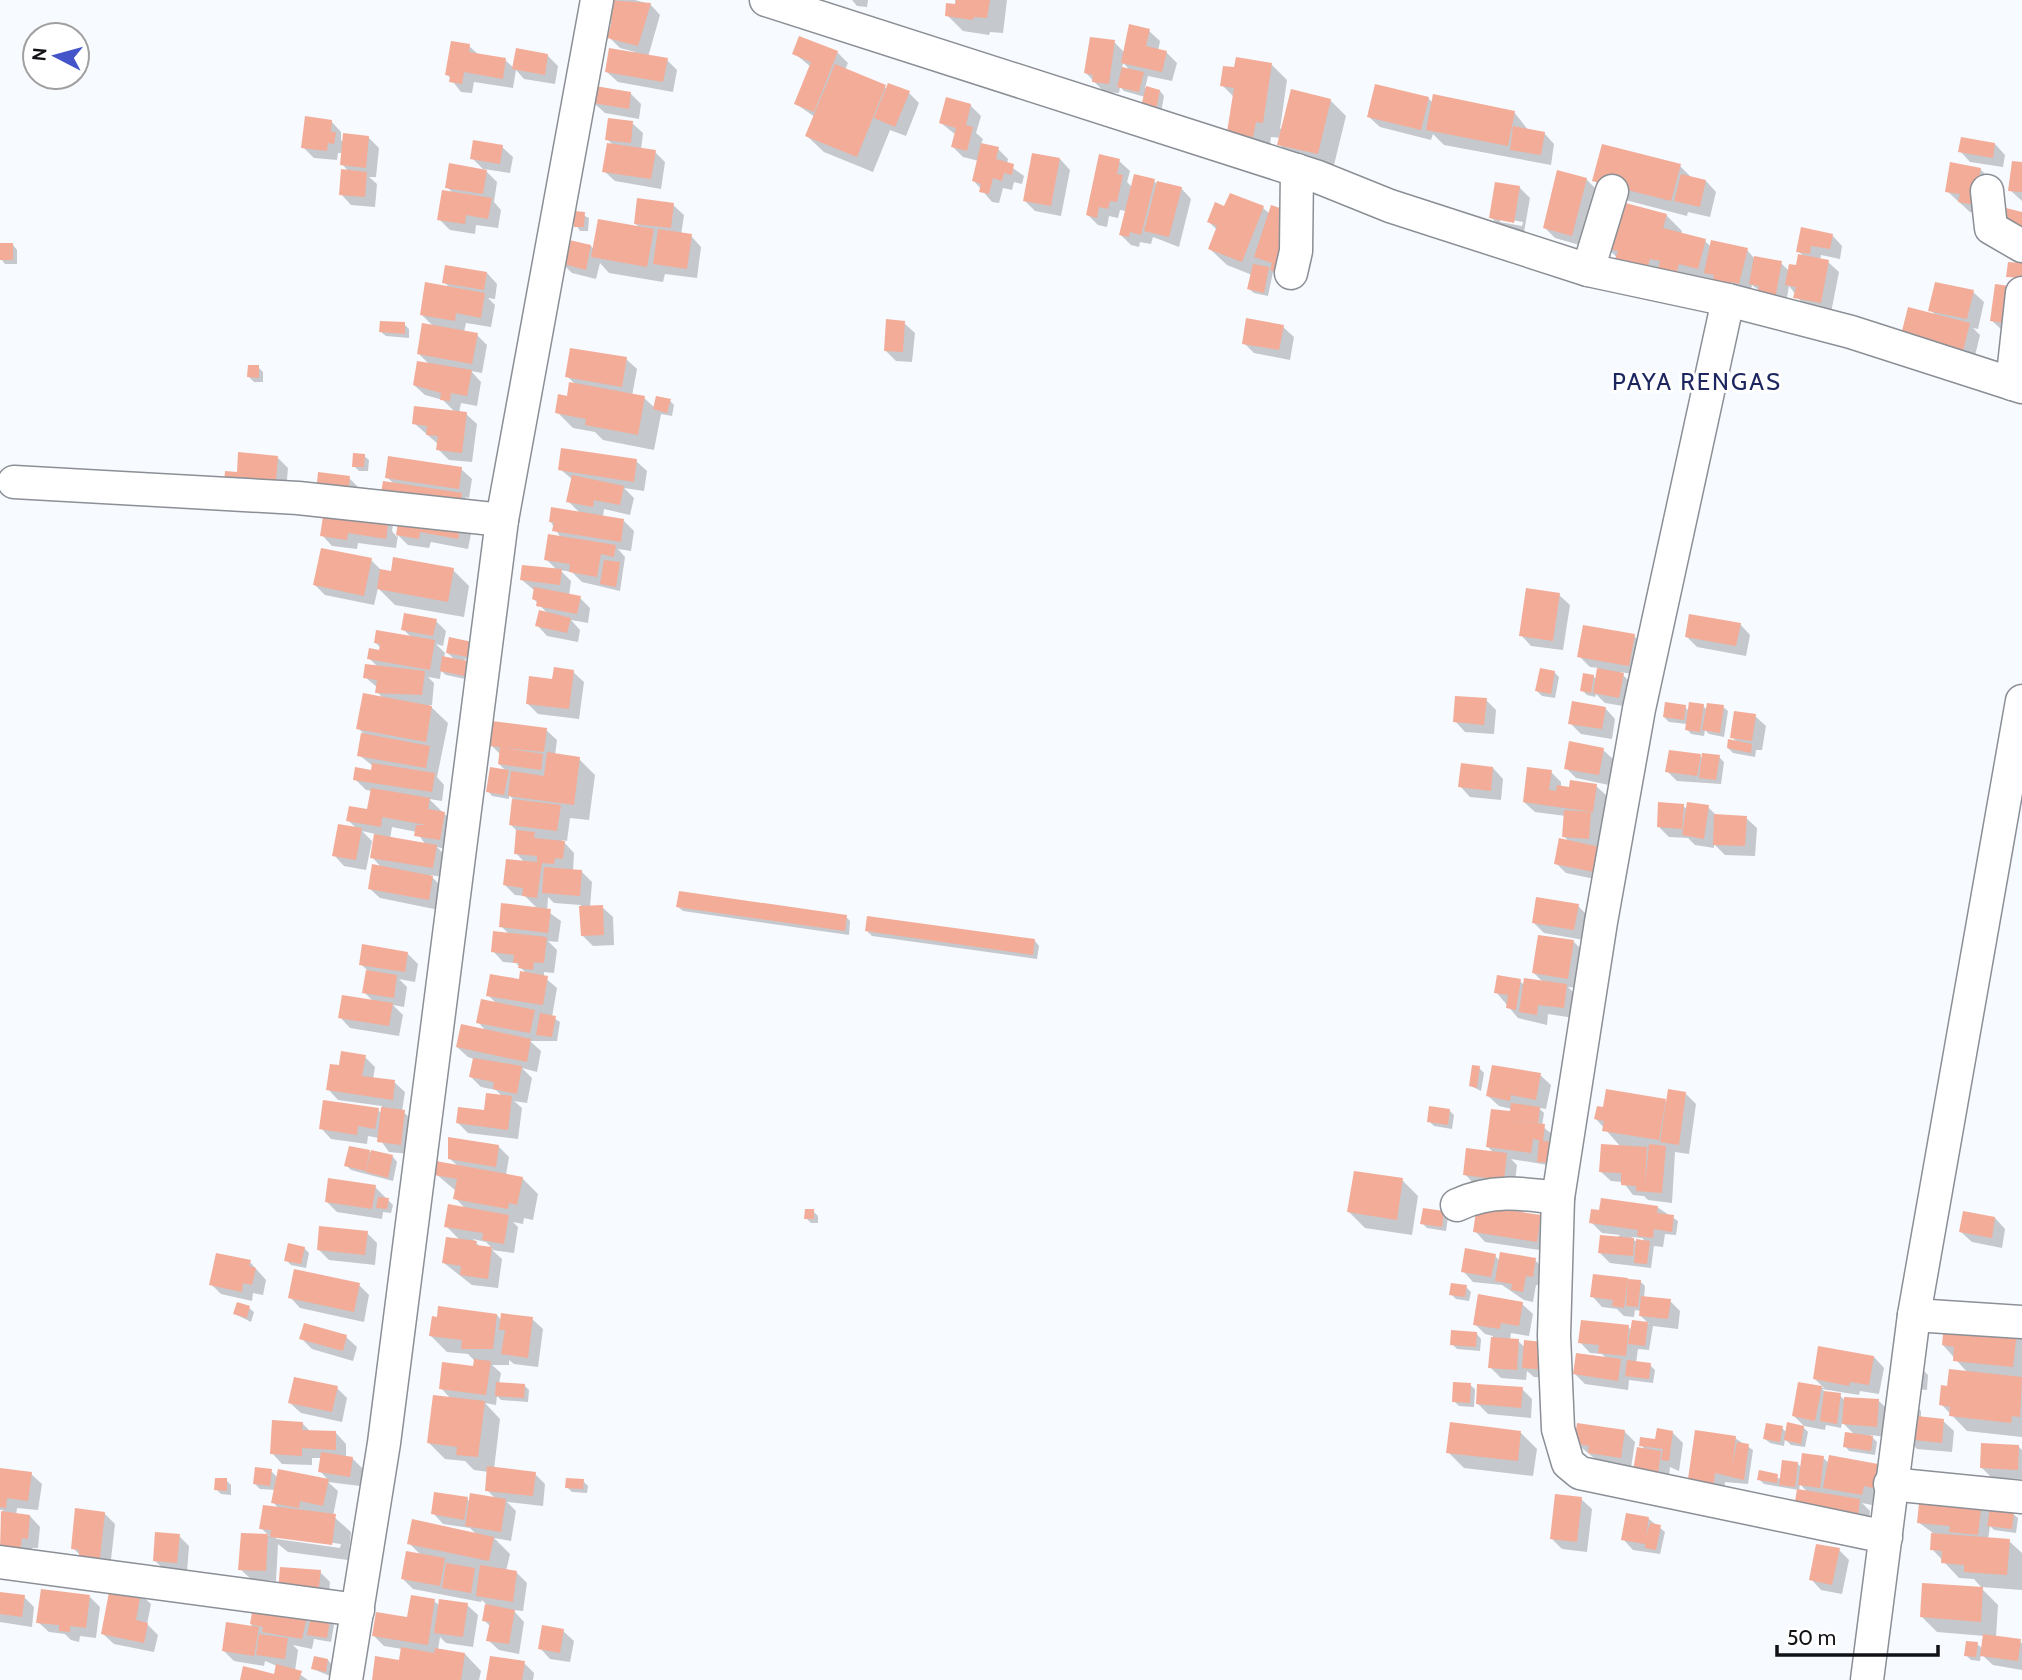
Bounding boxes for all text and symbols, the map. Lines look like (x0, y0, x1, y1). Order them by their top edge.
north arrow (21, 21, 91, 91)
text: N (27, 46, 52, 62)
district label: PAYA RENGAS (1612, 367, 1782, 396)
scale bar (1777, 1614, 1938, 1658)
text: 50 m (1787, 1625, 1836, 1650)

